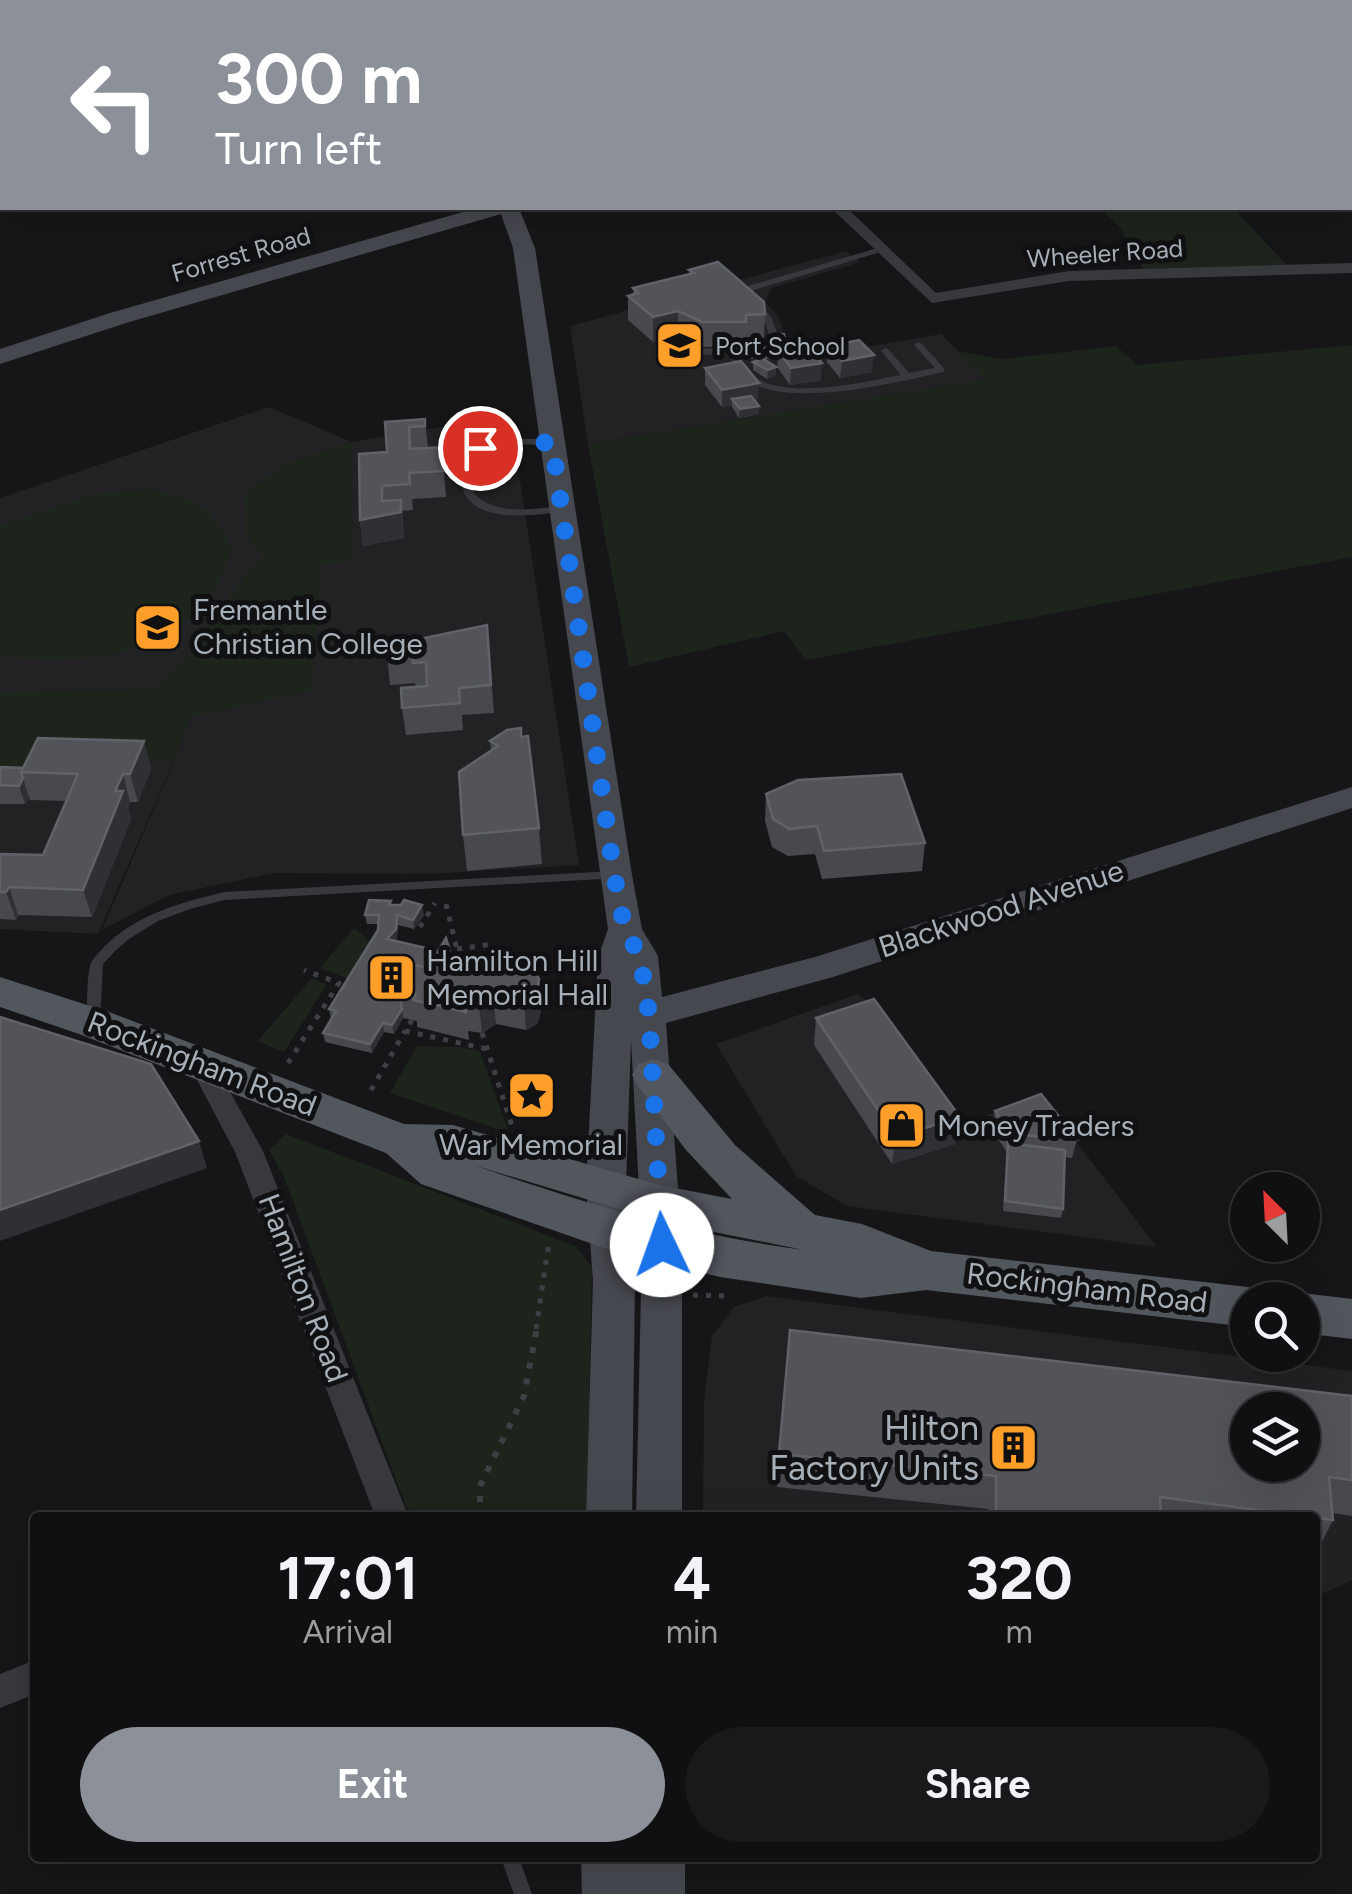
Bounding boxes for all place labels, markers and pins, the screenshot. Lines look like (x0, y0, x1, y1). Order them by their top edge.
school or university icon: Port School (654, 320, 706, 372)
place label: Port School (715, 331, 845, 361)
pin (438, 406, 523, 491)
place label: Fremantle Christian College (193, 591, 423, 662)
school or university icon: Fremantle Christian College (132, 601, 184, 653)
place label: Hamilton Hill Memorial Hall (426, 942, 608, 1013)
building icon: Hamilton Hill Memorial Hall (365, 952, 417, 1004)
place icon: War Memorial (505, 1070, 557, 1122)
shop icon: Money Traders (876, 1100, 928, 1152)
place label: Money Traders (937, 1107, 1134, 1144)
place label: War Memorial (439, 1126, 623, 1163)
place label: Hilton Factory Units (769, 1407, 979, 1489)
building icon: Hilton Factory Units (988, 1422, 1040, 1474)

